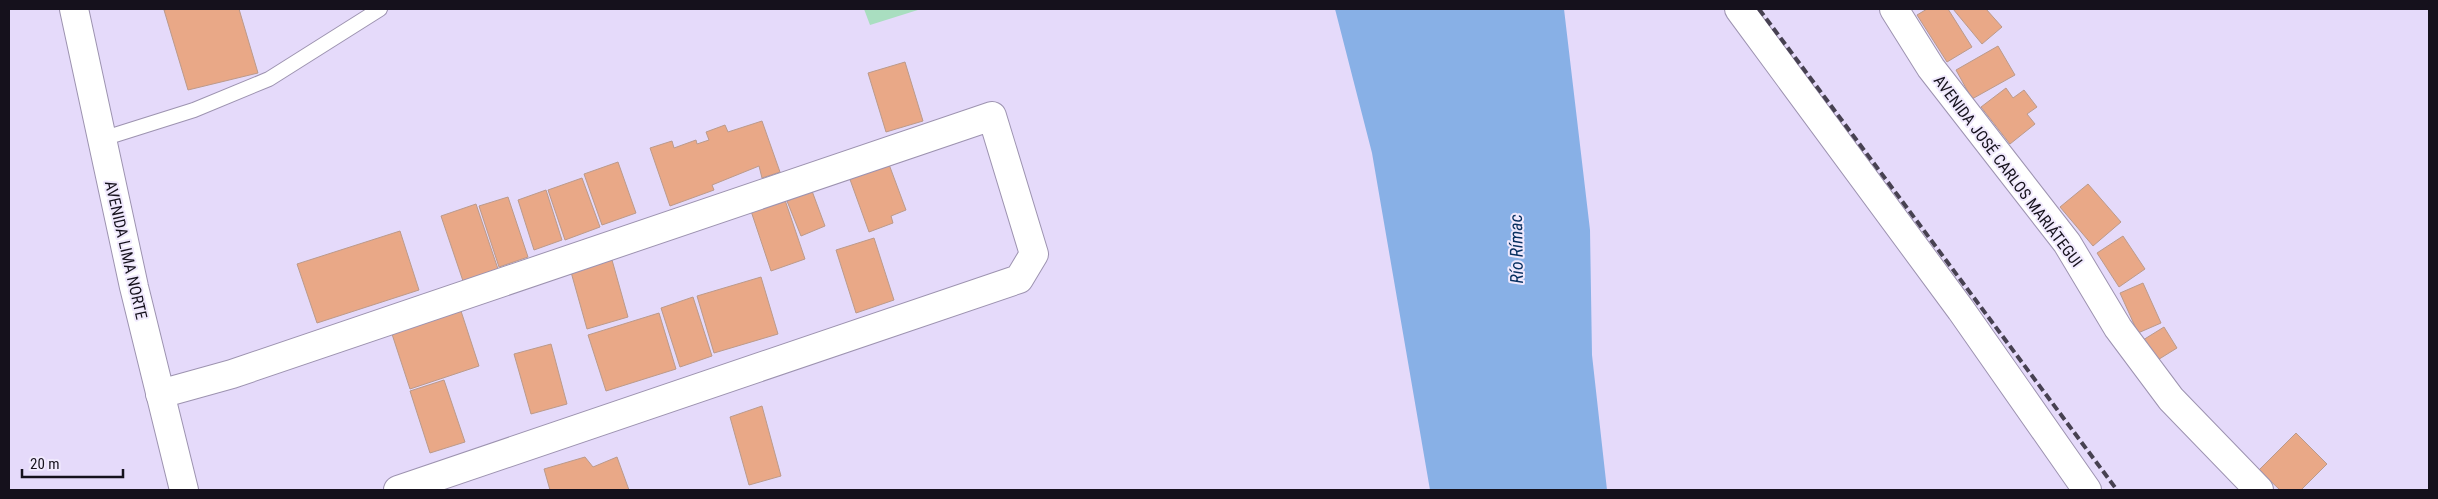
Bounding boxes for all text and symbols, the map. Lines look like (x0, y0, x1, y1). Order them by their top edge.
street label: AVENIDA JOSÉ CARLOS MARIÁTEGUI (1930, 71, 2086, 271)
street label: AVENIDA LIMA NORTE (101, 179, 151, 321)
water label: Río Rímac (1505, 214, 1527, 284)
scale bar (22, 446, 124, 478)
text: 20 m (30, 455, 60, 473)

